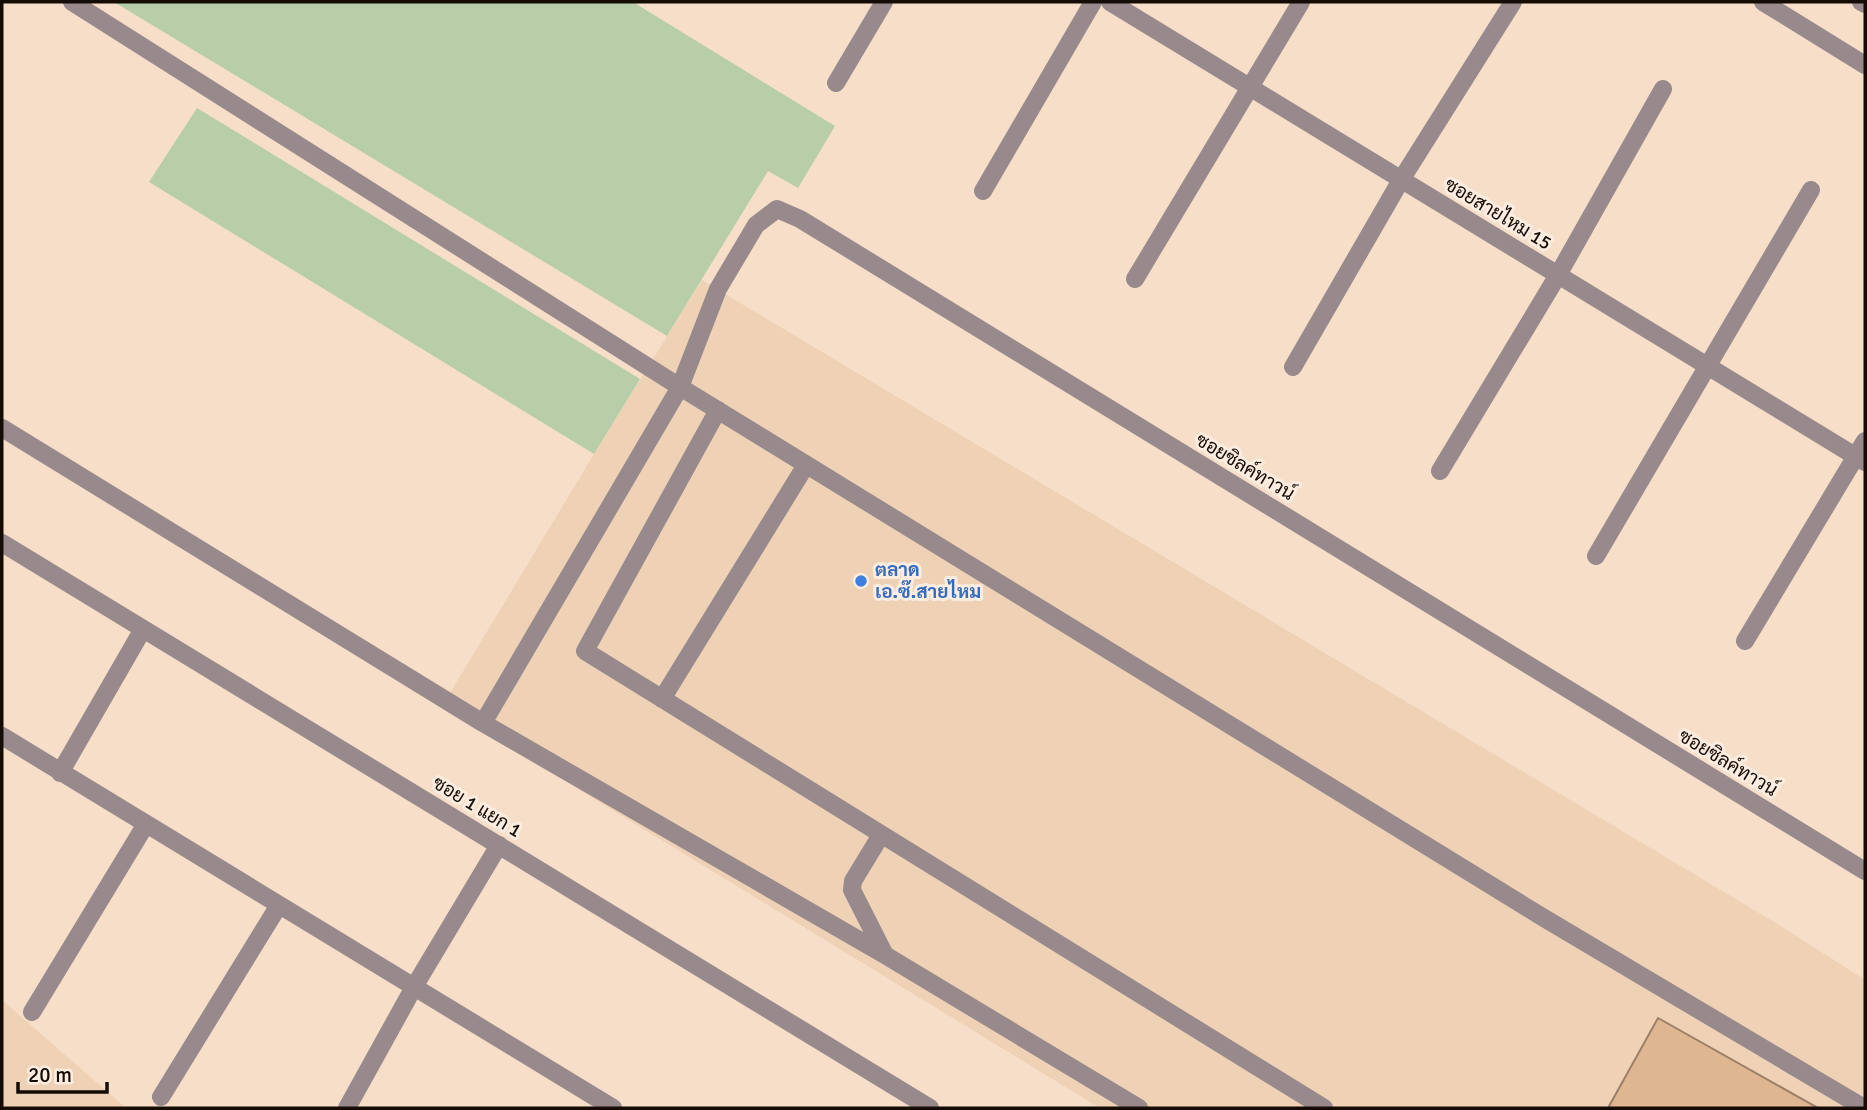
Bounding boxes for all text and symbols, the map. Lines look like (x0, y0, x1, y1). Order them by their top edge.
street label: ซอยสายไหม 15 (1440, 172, 1556, 255)
street label: ซอยซิลค์ทาวน์ (1191, 427, 1299, 506)
place label: ตลาด เอ.ซ๊.สายไหม (875, 558, 981, 604)
marker: ตลาด เอ.ซ๊.สายไหม (853, 573, 869, 589)
street label: ซอยซิลค์ทาวน์ (1674, 723, 1782, 802)
street label: ซอย 1 แยก 1 (428, 771, 526, 843)
scale bar (18, 1050, 107, 1094)
text: 20 m (28, 1062, 72, 1088)

